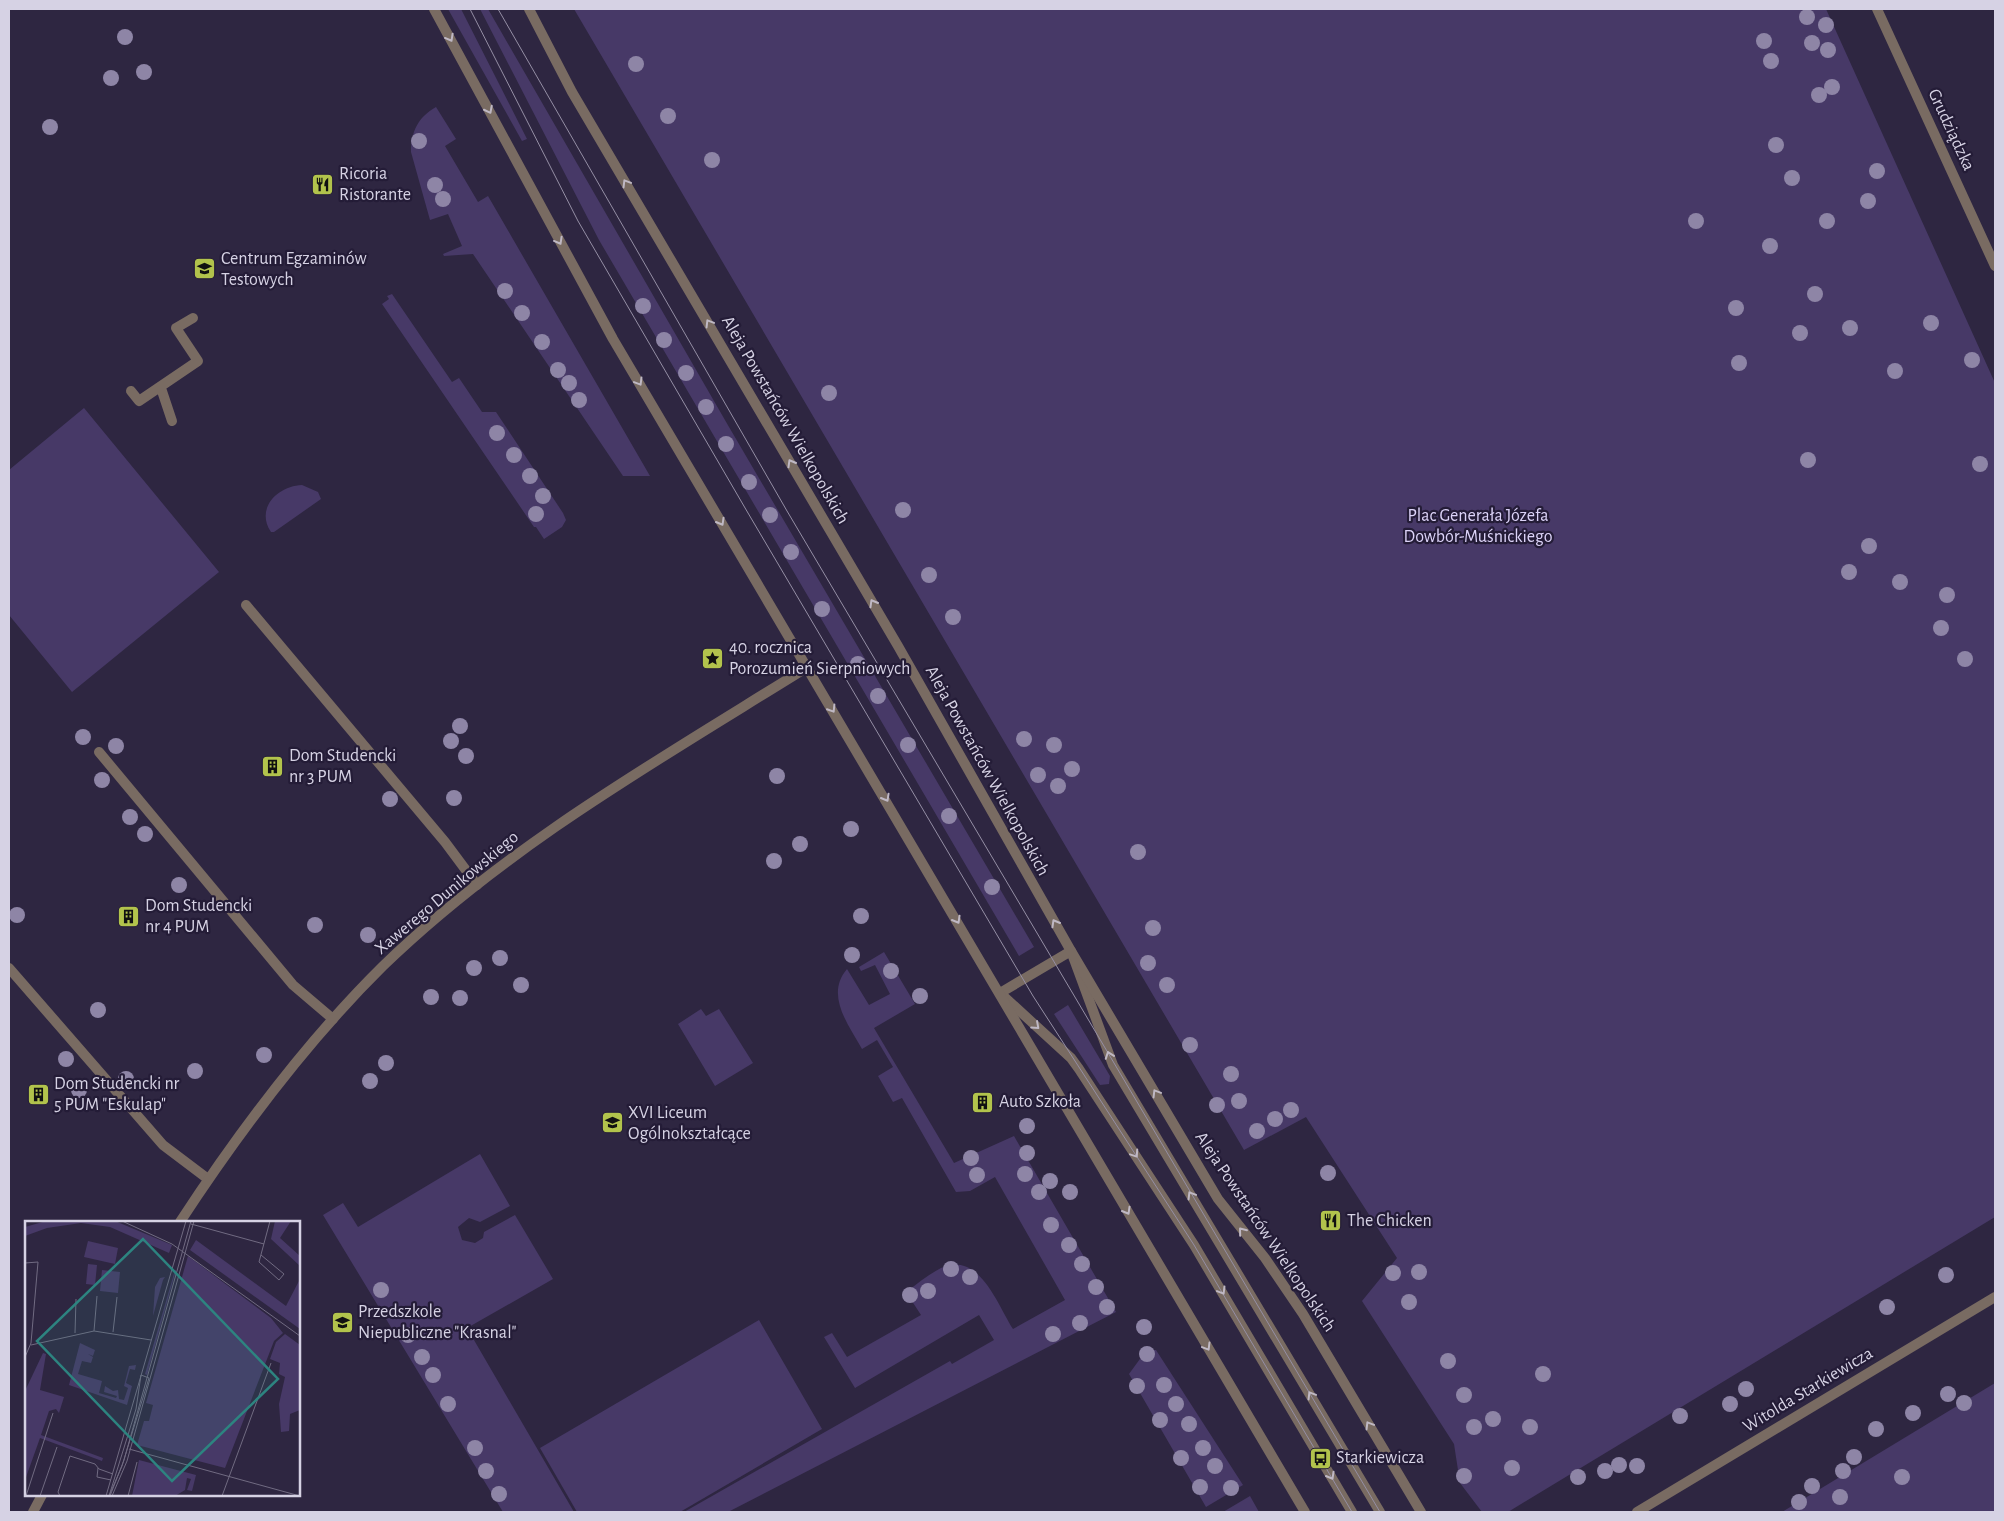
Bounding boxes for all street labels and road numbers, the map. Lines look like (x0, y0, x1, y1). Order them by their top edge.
street label: Grudziądzka (1924, 86, 1978, 174)
street label: Aleja Powstańców Wielkopolskich (718, 313, 852, 527)
street label: Aleja Powstańców Wielkopolskich (922, 663, 1052, 879)
street label: Xawerego Dunikowskiego (372, 828, 522, 958)
street label: Aleja Powstańców Wielkopolskich (1191, 1129, 1339, 1335)
street label: Witolda Starkiewicza (1740, 1344, 1876, 1436)

